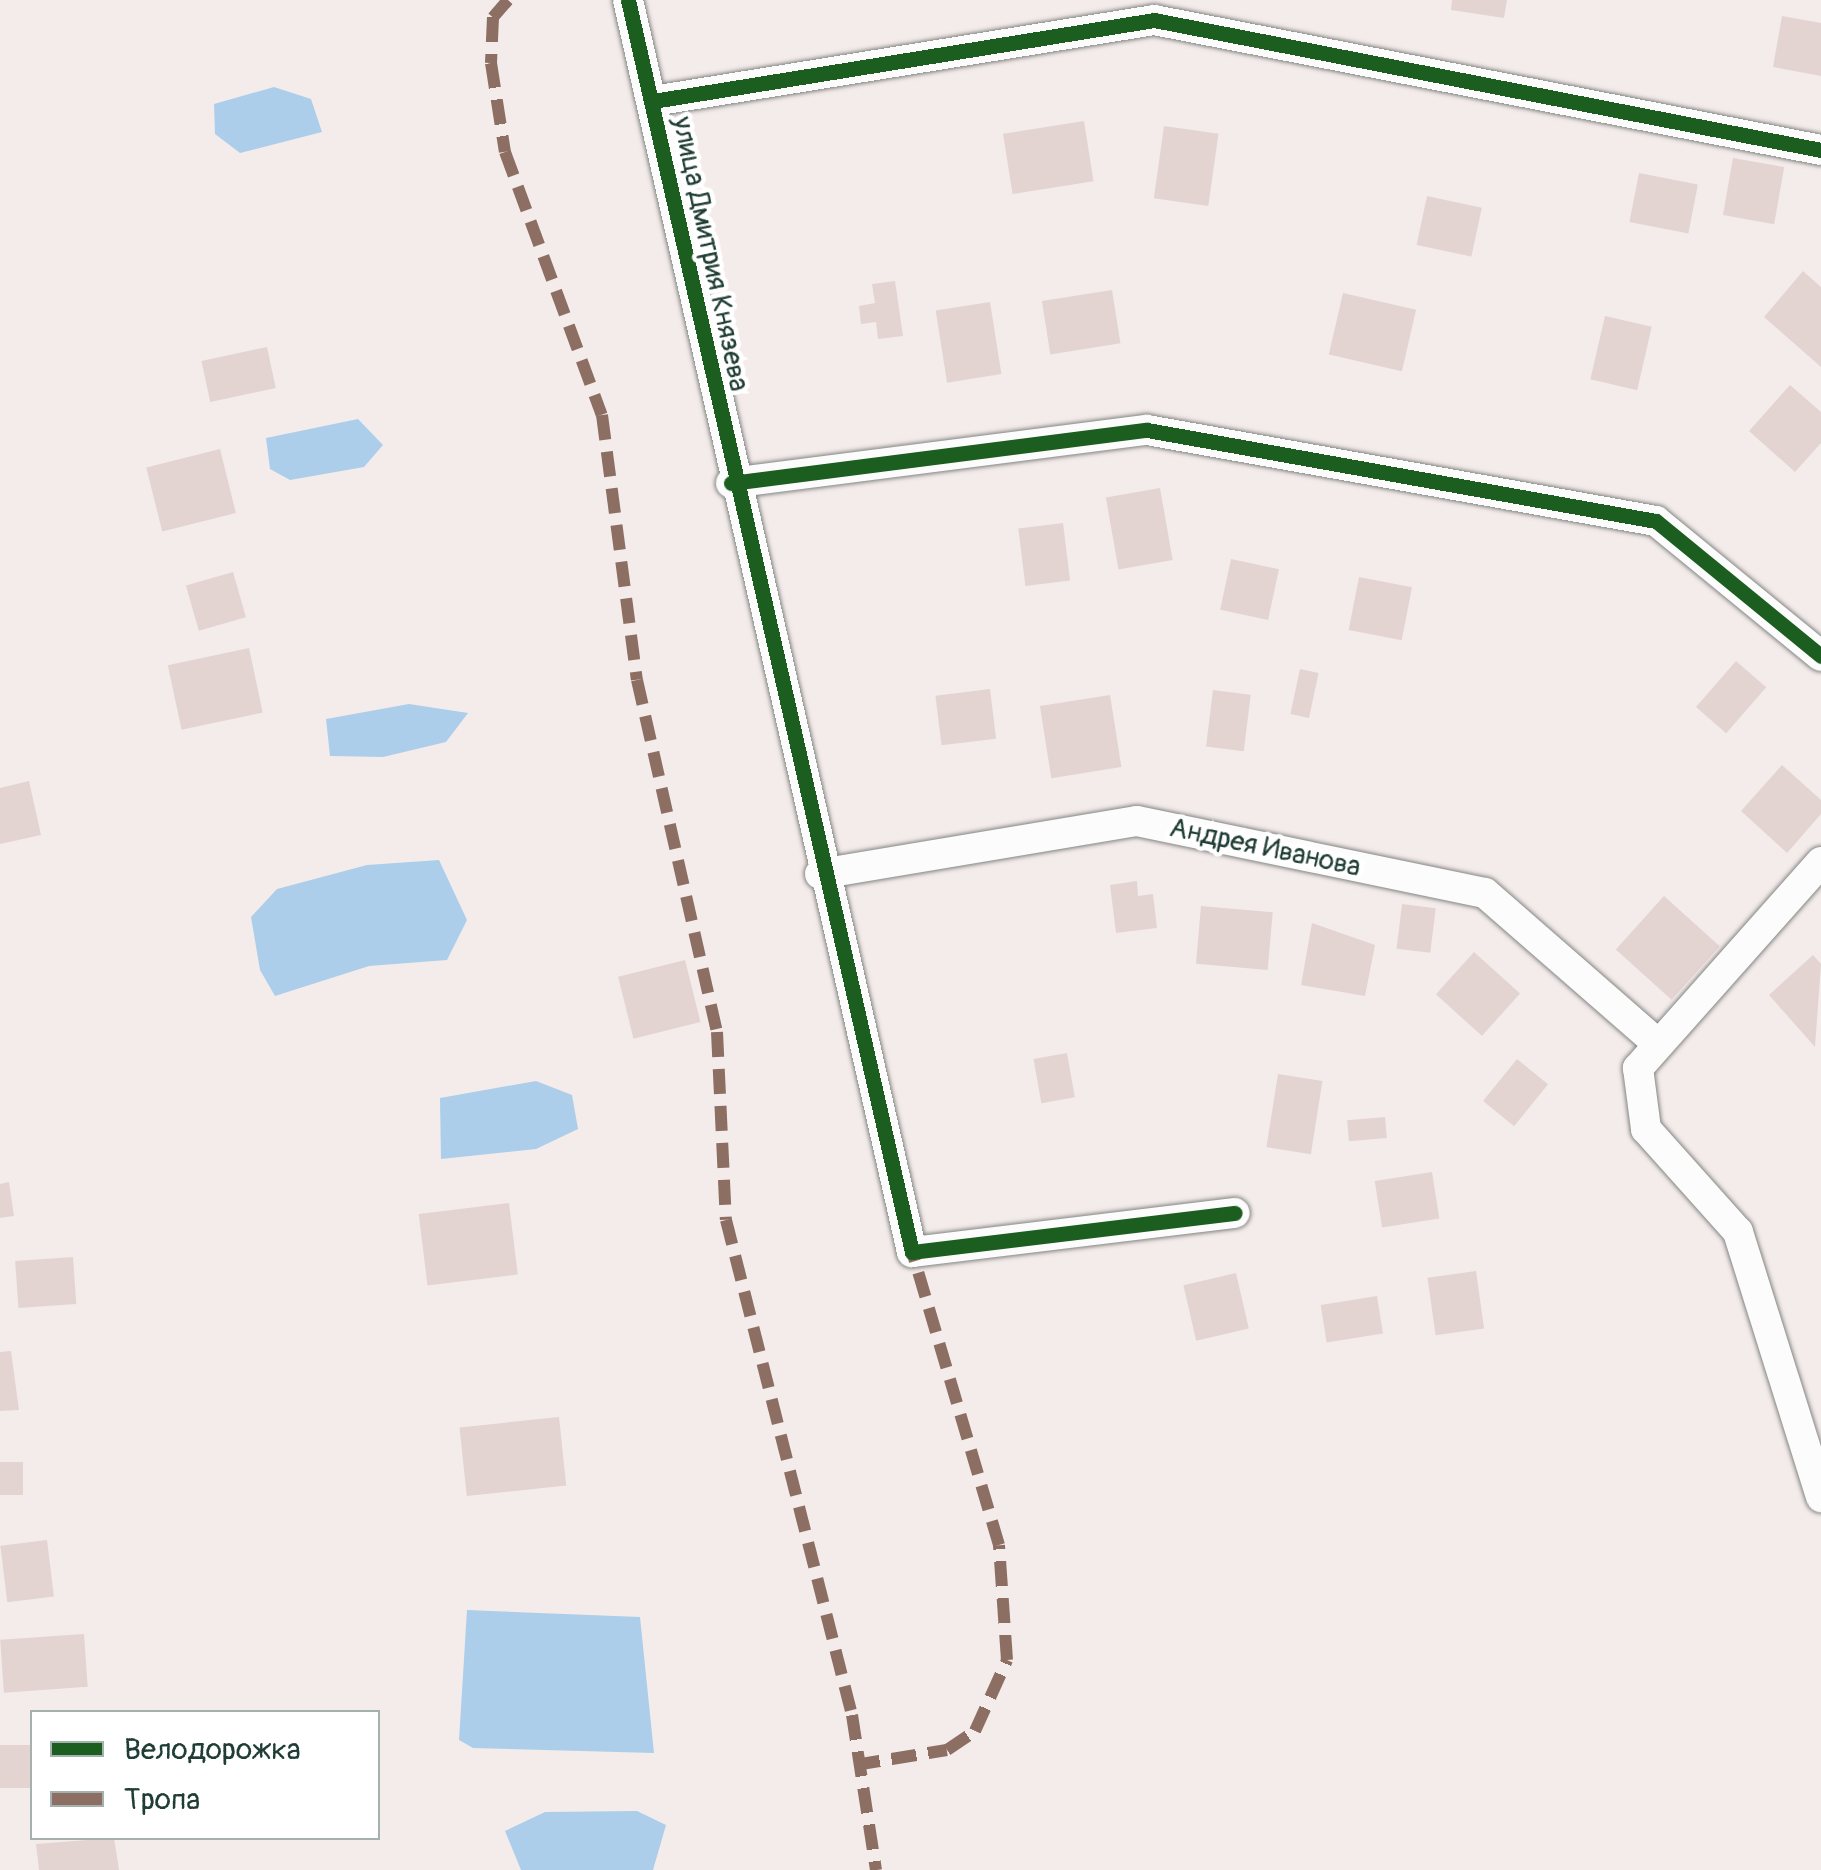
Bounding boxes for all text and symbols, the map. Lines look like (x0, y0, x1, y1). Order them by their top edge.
street label: улица Дмитрия Князева (664, 114, 756, 394)
street label: Андрея Иванова (1166, 811, 1364, 885)
legend (30, 1710, 380, 1840)
text: Велодорожка (124, 1731, 301, 1768)
text: Тропа (124, 1781, 200, 1818)

